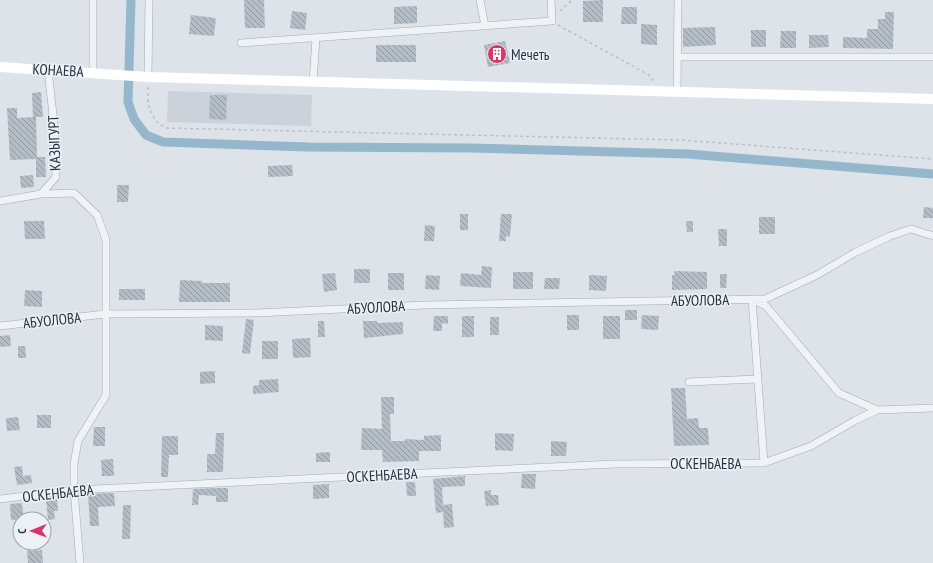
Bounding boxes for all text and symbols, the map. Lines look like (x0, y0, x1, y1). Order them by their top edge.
building icon: Мечеть (486, 43, 508, 65)
place label: Мечеть (511, 45, 550, 64)
street label: КОНАЕВА (32, 59, 85, 81)
street label: КАЗЫГУРТ (44, 115, 64, 171)
street label: АБУОЛОВА (671, 290, 730, 310)
street label: АБУОЛОВА (346, 296, 407, 318)
street label: АБУОЛОВА (22, 307, 83, 332)
street label: ОСКЕНБАЕВА (670, 454, 743, 473)
street label: ОСКЕНБАЕВА (346, 464, 419, 486)
street label: ОСКЕНБАЕВА (22, 480, 95, 506)
north arrow (12, 511, 52, 551)
text: С (15, 529, 29, 534)

